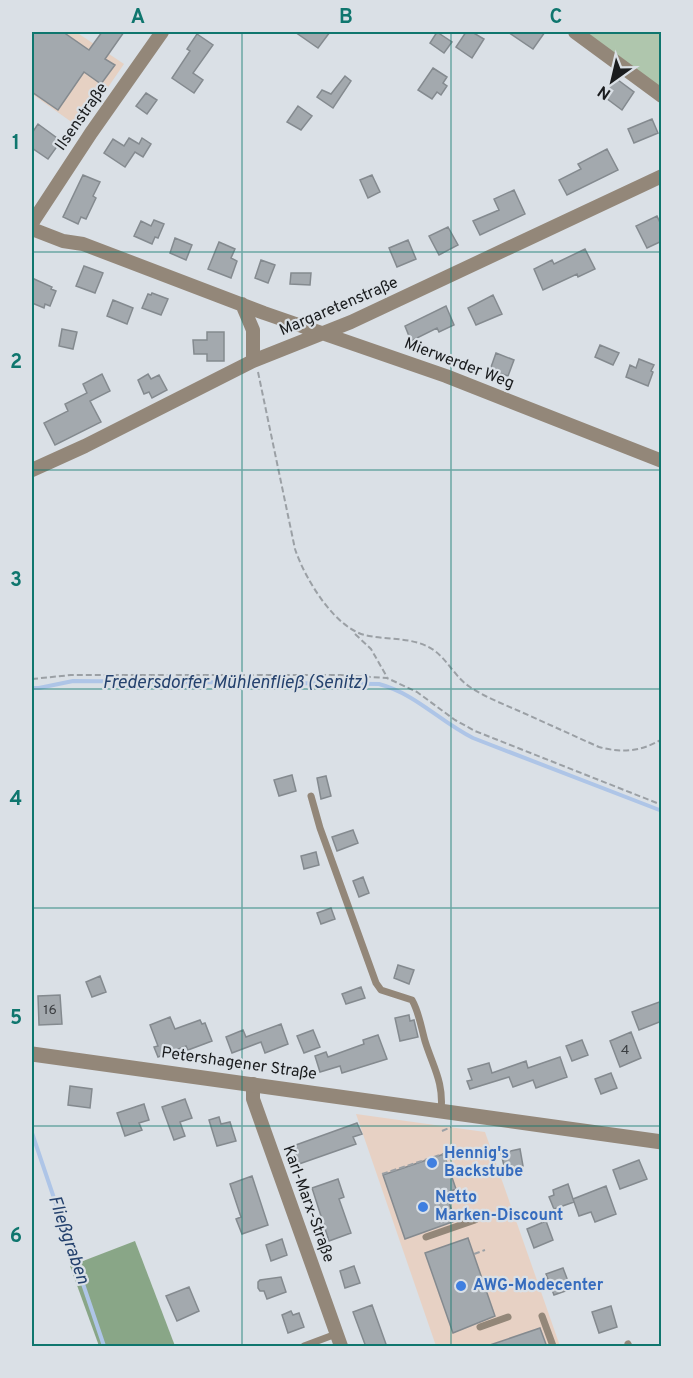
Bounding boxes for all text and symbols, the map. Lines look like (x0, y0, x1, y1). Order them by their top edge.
text: A (131, 5, 145, 31)
text: B (339, 5, 353, 31)
text: C (550, 5, 562, 31)
north arrow (582, 51, 642, 111)
street label: Ilsenstraße (51, 79, 113, 155)
text: N (594, 80, 615, 103)
text: 1 (12, 131, 20, 157)
street label: Margaretenstraße (277, 273, 401, 341)
street label: Mierwerder Weg (401, 334, 517, 394)
text: 2 (10, 350, 22, 376)
text: 3 (10, 568, 22, 594)
water label: Fredersdorfer Mühlenfließ (Senitz) (102, 672, 368, 695)
text: 4 (10, 787, 22, 813)
house number: 16 (43, 1002, 57, 1019)
text: 5 (10, 1006, 22, 1032)
house number: 4 (621, 1042, 629, 1059)
street label: Petershagener Straße (160, 1043, 318, 1085)
street label: Karl-Marx-Straße (278, 1143, 338, 1265)
place label: Hennig's Backstube (444, 1144, 523, 1182)
marker: Hennig's Backstube (425, 1156, 439, 1170)
place label: Netto Marken-Discount (435, 1188, 563, 1226)
water label: Fließgraben (42, 1193, 94, 1288)
marker: Netto Marken-Discount (416, 1200, 430, 1214)
text: 6 (10, 1224, 22, 1250)
place label: AWG-Modecenter (473, 1276, 604, 1296)
marker: AWG-Modecenter (454, 1279, 468, 1293)

